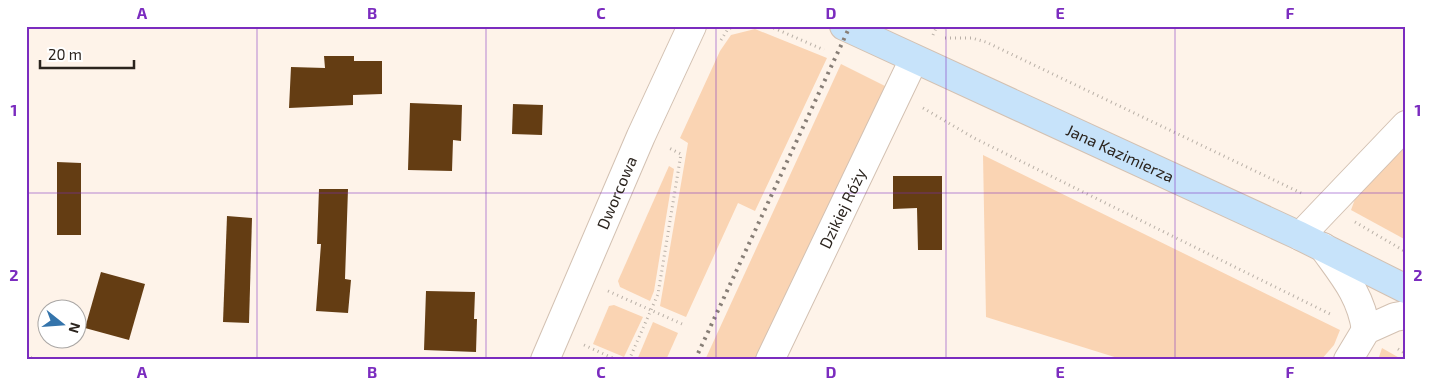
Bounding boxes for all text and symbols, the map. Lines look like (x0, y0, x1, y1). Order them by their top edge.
text: A (137, 3, 148, 22)
text: B (367, 3, 377, 22)
text: C (596, 3, 606, 22)
text: D (826, 3, 837, 22)
text: E (1055, 3, 1065, 22)
text: F (1286, 3, 1295, 22)
scale bar (40, 38, 134, 70)
text: 20 m (48, 45, 82, 63)
text: 1 (11, 100, 17, 119)
text: 1 (1415, 100, 1421, 119)
street label: Jana Kazimierza (1064, 120, 1177, 186)
street label: Dworcowa (592, 153, 640, 232)
street label: Dzikiej Róży (815, 165, 870, 251)
text: 2 (9, 265, 19, 284)
text: 2 (1413, 265, 1423, 284)
north arrow (38, 298, 88, 348)
text: N (65, 321, 85, 335)
text: A (137, 362, 148, 381)
text: B (367, 362, 377, 381)
text: C (596, 362, 606, 381)
text: D (826, 362, 837, 381)
text: E (1055, 362, 1065, 381)
text: F (1286, 362, 1295, 381)

